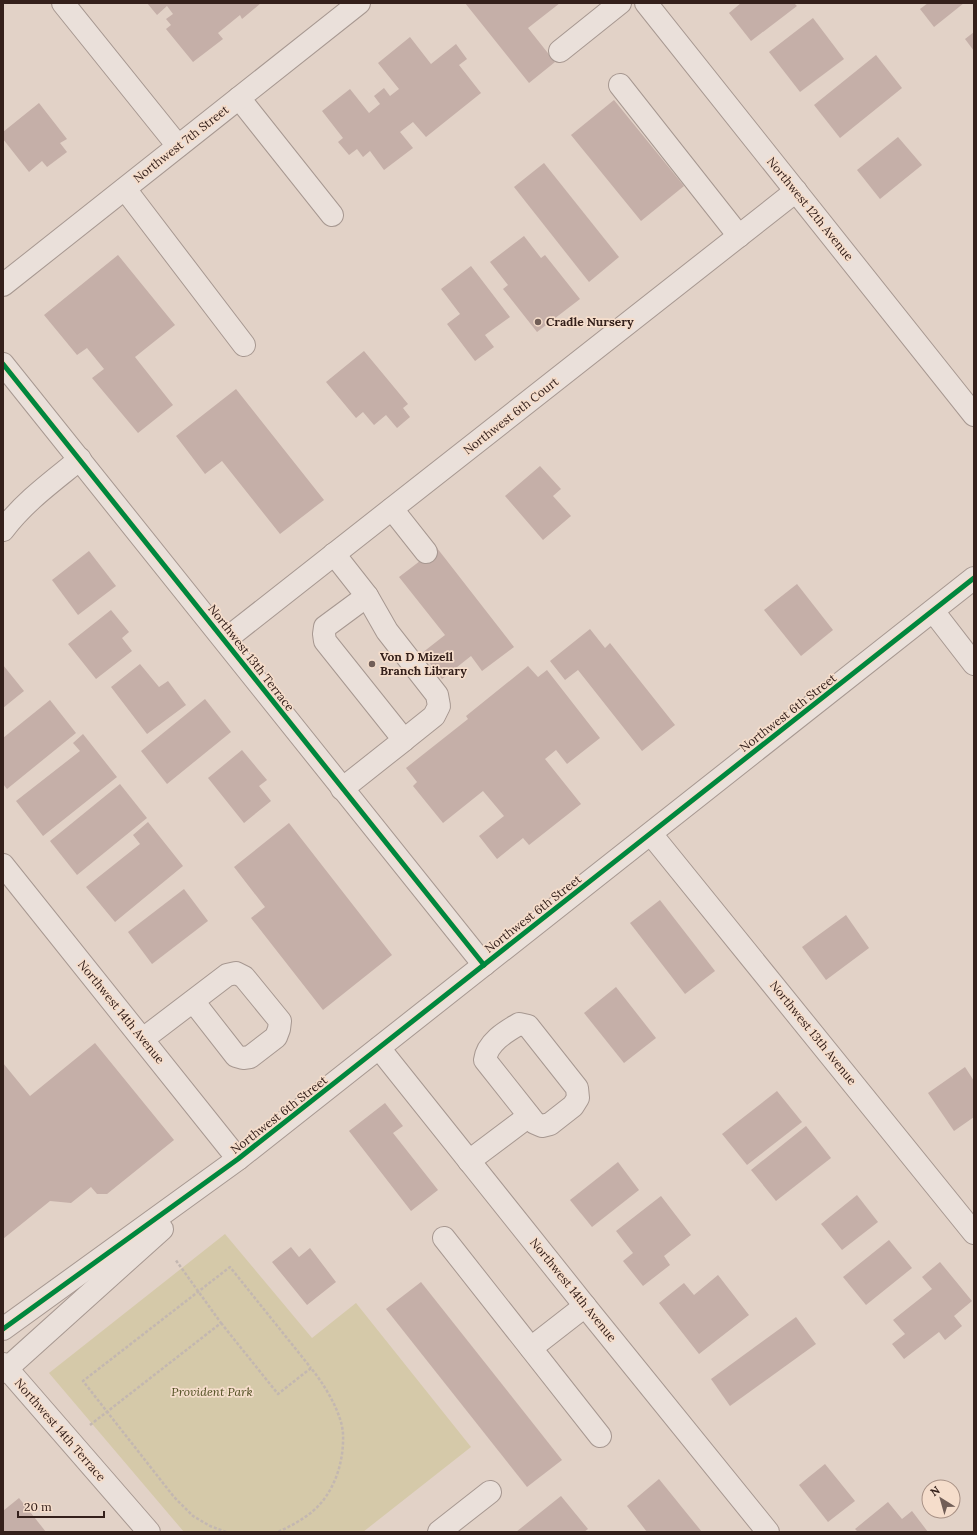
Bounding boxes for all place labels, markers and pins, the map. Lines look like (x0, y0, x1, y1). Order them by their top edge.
place label: Cradle Nursery (546, 314, 634, 329)
marker: Cradle Nursery (533, 317, 543, 327)
place label: Von D Mizell Branch Library (380, 649, 467, 678)
marker: Von D Mizell Branch Library (367, 659, 377, 669)

